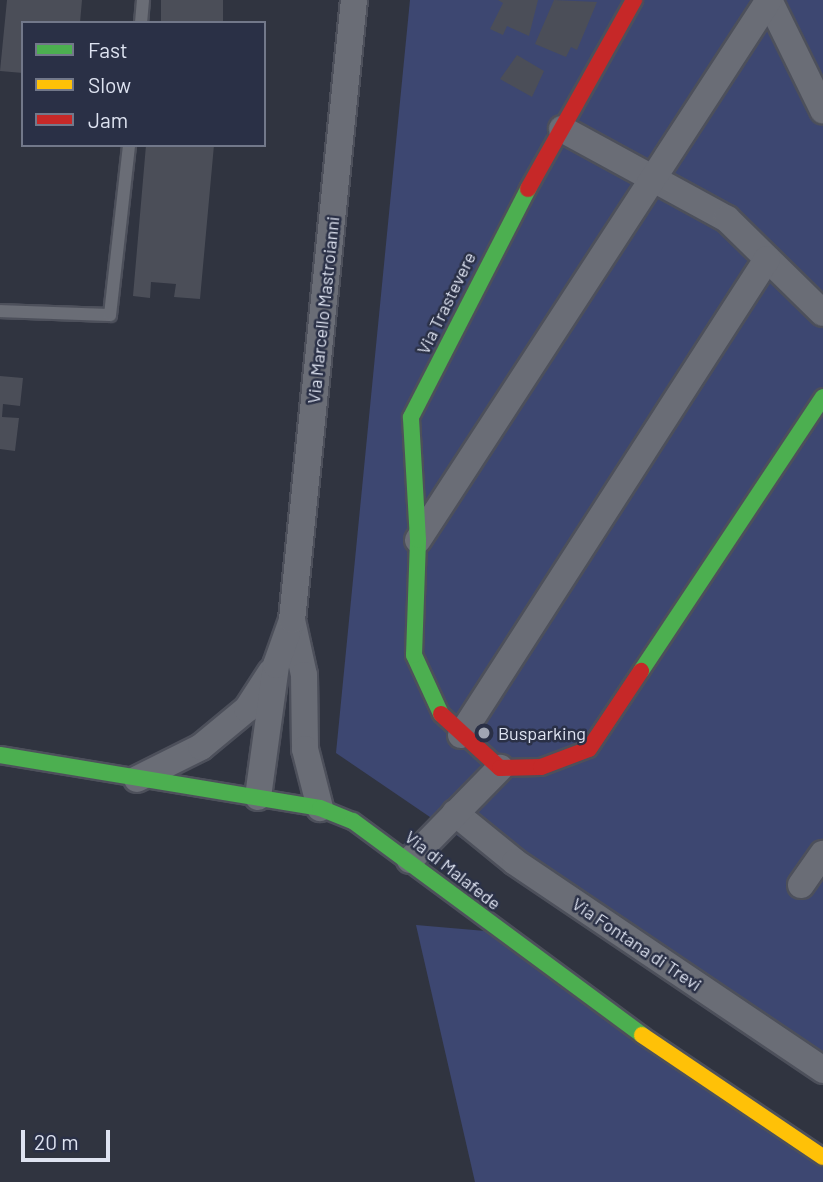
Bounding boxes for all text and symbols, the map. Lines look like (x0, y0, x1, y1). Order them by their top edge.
legend (21, 21, 266, 147)
text: Fast (88, 37, 128, 62)
text: Slow (88, 72, 131, 97)
text: Jam (88, 107, 128, 132)
street label: Via Marcello Mastroianni (302, 215, 344, 405)
street label: Via Trastevere (412, 248, 480, 358)
place label: Busparking (498, 722, 586, 744)
marker: Busparking (476, 725, 492, 741)
street label: Via di Malafede (401, 826, 505, 914)
street label: Via Fontana di Trevi (568, 893, 706, 995)
scale bar (24, 1116, 114, 1160)
text: 20 m (34, 1129, 79, 1154)

